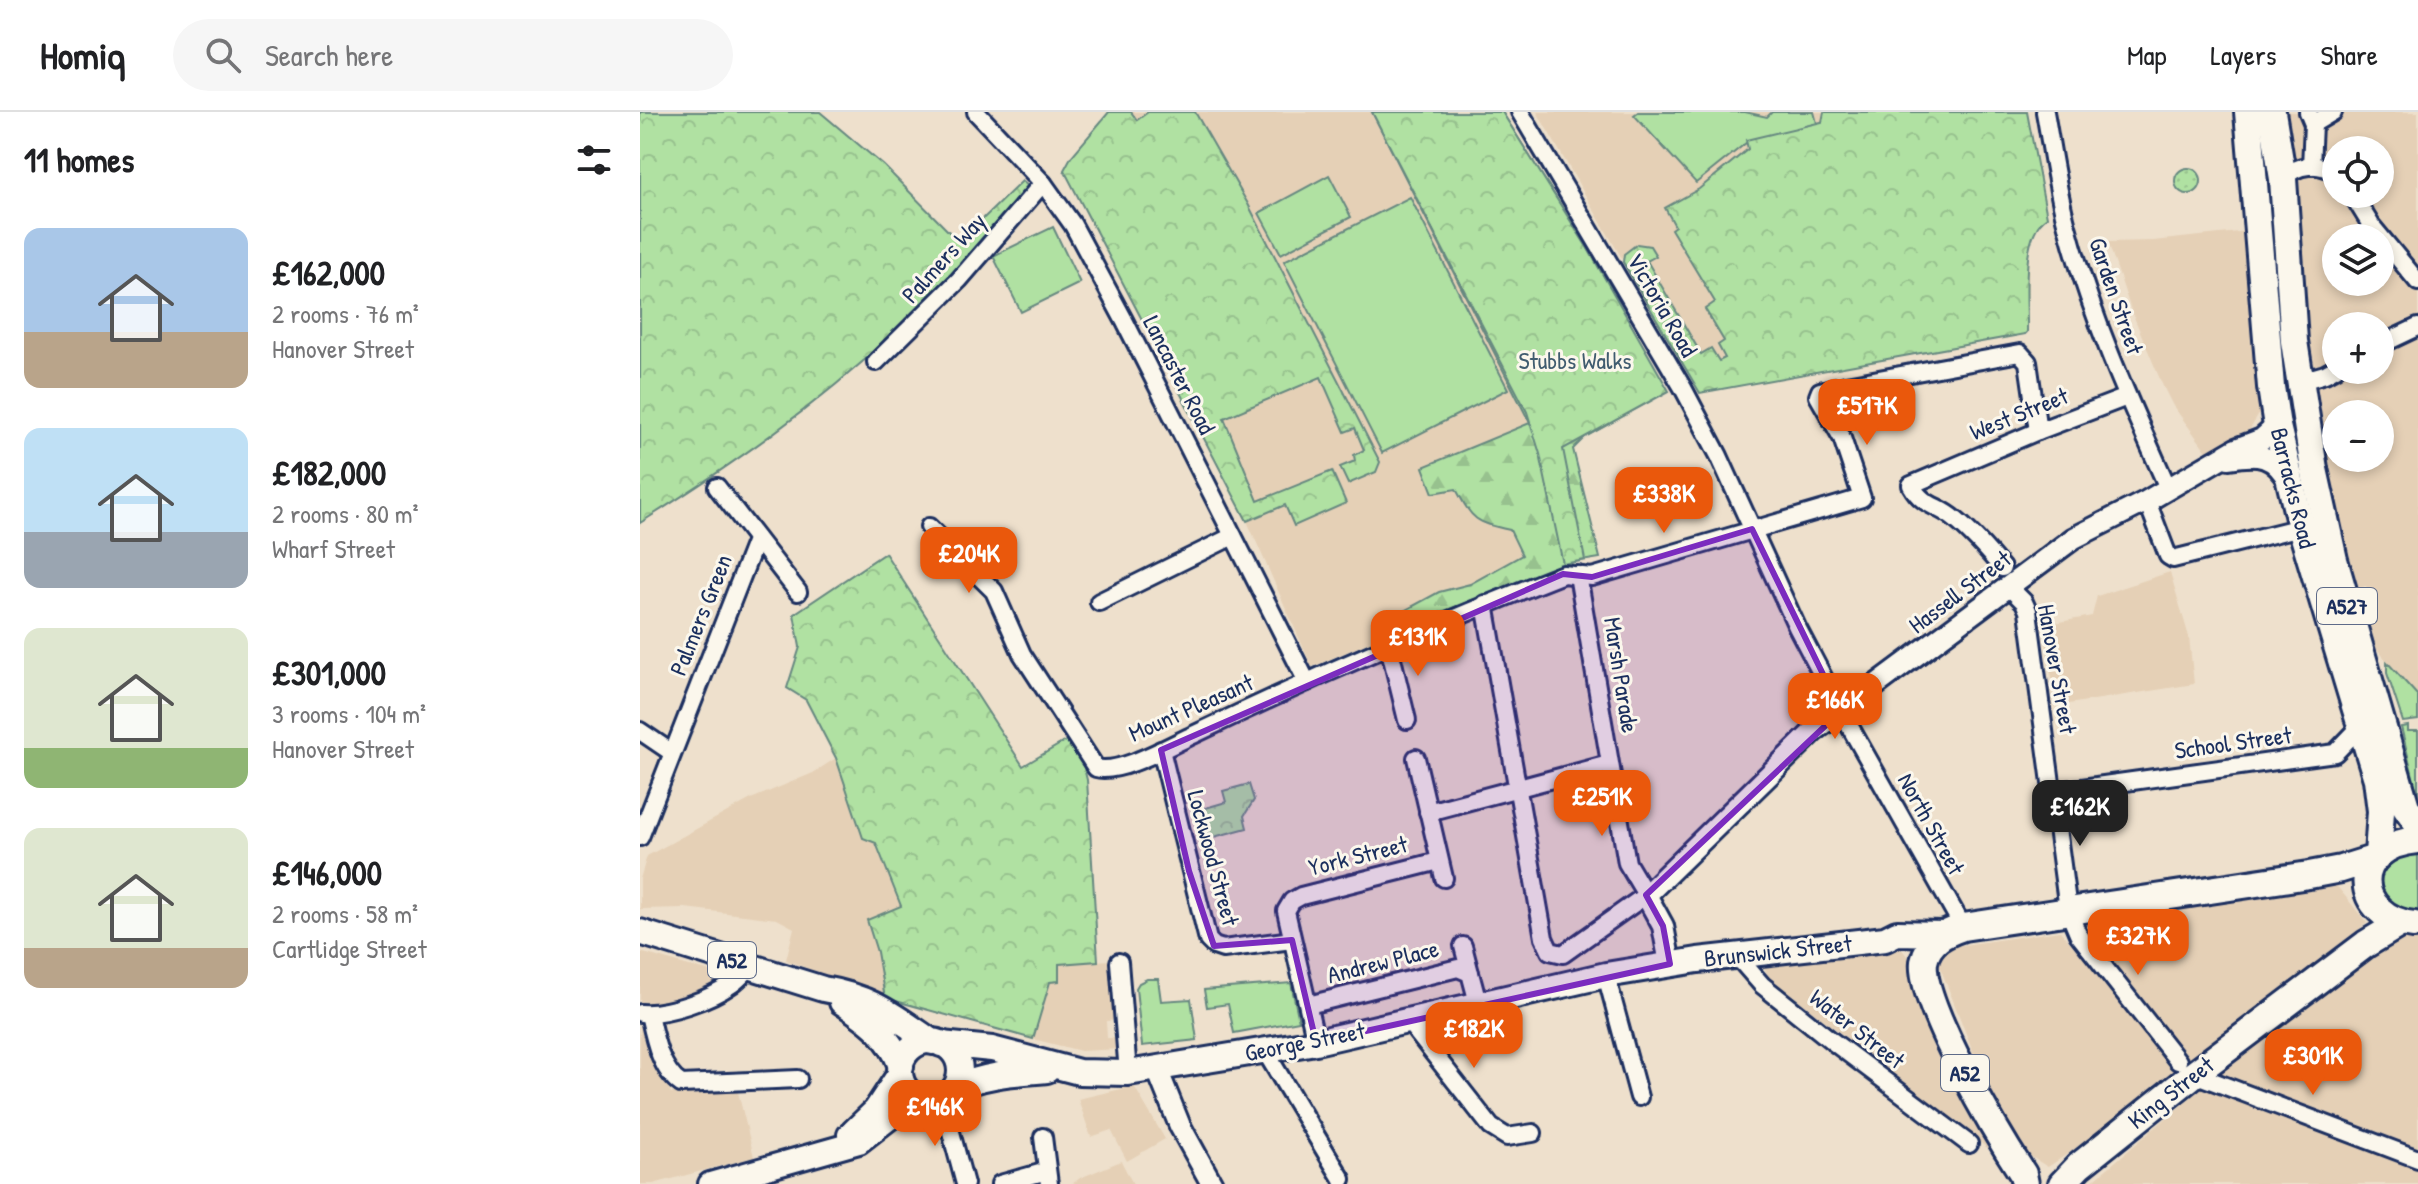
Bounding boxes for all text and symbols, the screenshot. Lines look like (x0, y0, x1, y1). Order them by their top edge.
search box (173, 19, 733, 91)
text: Homiq (40, 29, 125, 81)
icon: search (201, 33, 245, 77)
text: Search here (265, 35, 393, 75)
text: Map (2127, 36, 2167, 74)
text: Layers (2211, 36, 2276, 74)
text: Share (2320, 36, 2378, 74)
map controls (2322, 136, 2394, 472)
button: locate (2322, 136, 2394, 208)
text: 11 homes (24, 137, 134, 183)
icon: filters (572, 138, 616, 182)
street label: Palmers Way (894, 205, 992, 309)
button: layers (2322, 224, 2394, 296)
street label: Garden Street (2082, 233, 2152, 359)
street label: Victoria Road (1620, 247, 1705, 362)
text: £162,000 (272, 250, 385, 296)
icon: home (88, 260, 184, 356)
text: 2 rooms · 76 m² (272, 296, 419, 331)
street label: Lancaster Road (1136, 310, 1223, 439)
button: + (2322, 312, 2394, 384)
text: Hanover Street (272, 331, 414, 366)
park label: Stubbs Walks (1518, 344, 1632, 376)
pin: £517K (1811, 379, 1923, 447)
street label: West Street (1965, 379, 2073, 447)
text: £517K (1836, 387, 1898, 422)
button: − (2322, 400, 2394, 472)
street label: Barracks Road (2264, 424, 2324, 551)
text: £182,000 (272, 450, 386, 496)
icon: home (88, 460, 184, 556)
pin: £338K (1608, 467, 1720, 535)
text: £338K (1633, 475, 1695, 510)
text: 2 rooms · 80 m² (272, 496, 419, 531)
pin: £204K (913, 527, 1025, 595)
text: Wharf Street (272, 531, 395, 566)
text: £204K (938, 535, 1000, 570)
street label: Hassell Street (1902, 542, 2018, 640)
street label: Palmers Green (661, 549, 739, 680)
road number: A527 (2317, 588, 2377, 624)
street label: Hanover Street (2031, 602, 2085, 737)
pin: £131K (1362, 610, 1474, 678)
street label: Marsh Parade (1597, 615, 1647, 735)
text: £131K (1389, 618, 1447, 653)
text: £301,000 (272, 650, 386, 696)
icon: home (88, 660, 184, 756)
street label: Mount Pleasant (1123, 665, 1258, 749)
pin: £166K (1779, 673, 1891, 741)
text: £166K (1806, 681, 1864, 716)
text: 3 rooms · 104 m² (272, 696, 426, 731)
street label: School Street (2172, 718, 2294, 766)
text: Hanover Street (272, 731, 414, 766)
street label: North Street (1891, 767, 1973, 881)
pin: £251K (1546, 770, 1658, 838)
text: £251K (1572, 778, 1632, 813)
pin: £162K (2024, 780, 2136, 848)
street label: Lockwood Street (1181, 786, 1248, 930)
text: £162K (2050, 788, 2110, 823)
street label: York Street (1305, 827, 1411, 883)
text: £146,000 (272, 850, 382, 896)
icon: home (88, 860, 184, 956)
text: 2 rooms · 58 m² (272, 896, 418, 931)
pin: £327K (2082, 909, 2194, 977)
text: £327K (2106, 917, 2170, 952)
street label: Brunswick Street (1703, 926, 1854, 974)
text: Cartlidge Street (272, 931, 427, 966)
street label: Andrew Place (1324, 932, 1442, 990)
road number: A52 (708, 942, 756, 978)
street label: Water Street (1803, 981, 1912, 1076)
pin: £182K (1418, 1002, 1530, 1070)
text: £182K (1444, 1010, 1504, 1045)
street label: George Street (1242, 1014, 1368, 1068)
pin: £301K (2257, 1029, 2369, 1097)
text: £301K (2283, 1037, 2343, 1072)
street label: King Street (2121, 1048, 2221, 1136)
road number: A52 (1941, 1055, 1989, 1091)
pin: £146K (879, 1080, 991, 1148)
text: £146K (906, 1088, 964, 1123)

